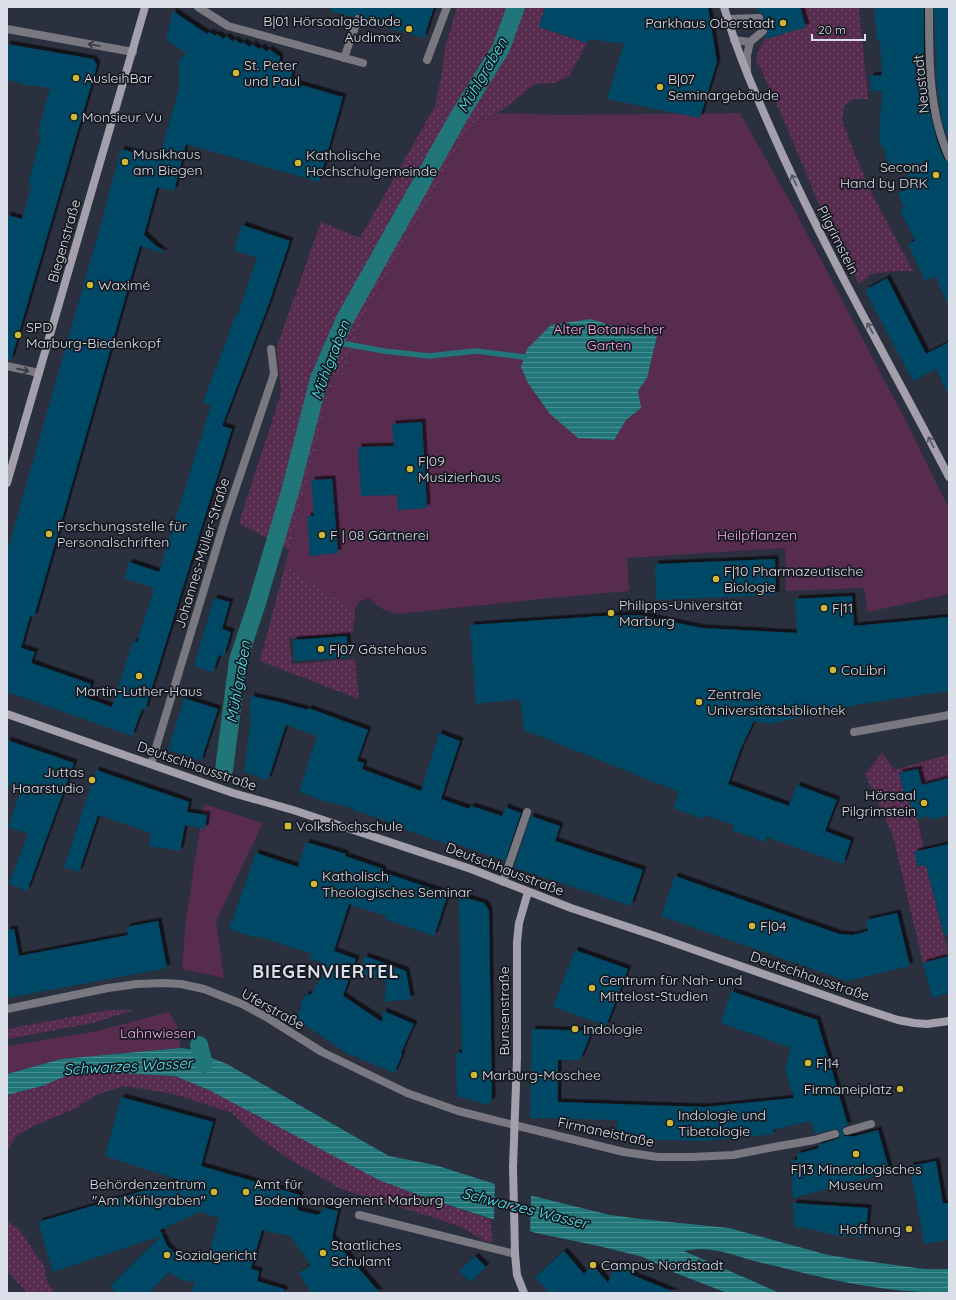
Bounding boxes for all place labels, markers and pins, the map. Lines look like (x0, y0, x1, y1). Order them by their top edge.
place label: B|01 Hörsaalgebäude Audimax (263, 12, 401, 46)
place label: Parkhaus Oberstadt (645, 14, 775, 32)
marker: Parkhaus Oberstadt (778, 18, 788, 28)
marker: B|01 Hörsaalgebäude Audimax (404, 24, 414, 34)
place label: St. Peter und Paul (244, 56, 300, 90)
marker: St. Peter und Paul (231, 68, 241, 78)
place label: AusleihBar (84, 69, 153, 87)
place label: B|07 Seminargebäude (668, 70, 779, 104)
marker: AusleihBar (71, 73, 81, 83)
marker: B|07 Seminargebäude (655, 82, 665, 92)
place label: Monsieur Vu (82, 108, 162, 126)
marker: Monsieur Vu (69, 112, 79, 122)
place label: Musikhaus am Biegen (133, 145, 202, 179)
place label: Katholische Hochschulgemeinde (306, 146, 437, 180)
marker: Musikhaus am Biegen (120, 157, 130, 167)
marker: Katholische Hochschulgemeinde (293, 158, 303, 168)
place label: Second Hand by DRK (840, 158, 928, 192)
marker: Second Hand by DRK (931, 170, 941, 180)
place label: Waximé (98, 276, 150, 294)
marker: Waximé (85, 280, 95, 290)
place label: SPD Marburg-Biedenkopf (26, 318, 161, 352)
marker: SPD Marburg-Biedenkopf (13, 330, 23, 340)
place label: F|09 Musizierhaus (418, 452, 501, 486)
marker: F|09 Musizierhaus (405, 464, 415, 474)
place label: Forschungsstelle für Personalschriften (57, 517, 188, 551)
place label: F | 08 Gärtnerei (330, 526, 429, 544)
marker: Forschungsstelle für Personalschriften (44, 529, 54, 539)
marker: F | 08 Gärtnerei (317, 530, 327, 540)
place label: F|10 Pharmazeutische Biologie (724, 562, 864, 596)
marker: F|10 Pharmazeutische Biologie (711, 574, 721, 584)
place label: Philipps-Universität Marburg (619, 596, 743, 630)
place label: F|11 (832, 599, 853, 617)
marker: F|11 (819, 603, 829, 613)
marker: Philipps-Universität Marburg (606, 608, 616, 618)
place label: F|07 Gästehaus (329, 640, 427, 658)
marker: F|07 Gästehaus (316, 644, 326, 654)
place label: CoLibri (841, 661, 886, 679)
marker: CoLibri (828, 665, 838, 675)
marker: Martin-Luther-Haus (134, 671, 144, 681)
place label: Martin-Luther-Haus (76, 682, 202, 700)
place label: Zentrale Universitätsbibliothek (707, 685, 846, 719)
marker: Zentrale Universitätsbibliothek (694, 697, 704, 707)
place label: Juttas Haarstudio (12, 763, 84, 797)
marker: Juttas Haarstudio (87, 775, 97, 785)
place label: Hörsaal Pilgrimstein (841, 786, 916, 820)
marker: Hörsaal Pilgrimstein (919, 798, 929, 808)
place label: Volkshochschule (296, 817, 403, 835)
marker: Volkshochschule (283, 821, 293, 831)
place label: Katholisch Theologisches Seminar (322, 867, 472, 901)
marker: Katholisch Theologisches Seminar (309, 879, 319, 889)
place label: F|04 (760, 917, 787, 935)
marker: F|04 (747, 921, 757, 931)
place label: Centrum für Nah- und Mittelost-Studien (600, 971, 743, 1005)
marker: Centrum für Nah- und Mittelost-Studien (587, 983, 597, 993)
place label: Indologie (583, 1020, 643, 1038)
marker: Indologie (570, 1024, 580, 1034)
place label: F|14 (816, 1054, 839, 1072)
marker: F|14 (803, 1058, 813, 1068)
place label: Marburg-Moschee (482, 1066, 601, 1084)
marker: Marburg-Moschee (469, 1070, 479, 1080)
place label: Firmaneiplatz (804, 1080, 892, 1098)
marker: Firmaneiplatz (895, 1084, 905, 1094)
place label: Indologie und Tibetologie (678, 1106, 766, 1140)
marker: Indologie und Tibetologie (665, 1118, 675, 1128)
marker: F|13 Mineralogisches Museum (851, 1149, 861, 1159)
place label: F|13 Mineralogisches Museum (791, 1160, 921, 1194)
place label: Behördenzentrum "Am Mühlgraben" (90, 1175, 206, 1209)
place label: Amt für Bodenmanagement Marburg (254, 1175, 443, 1209)
marker: Behördenzentrum "Am Mühlgraben" (209, 1187, 219, 1197)
marker: Amt für Bodenmanagement Marburg (241, 1187, 251, 1197)
place label: Hoffnung (839, 1220, 901, 1238)
marker: Hoffnung (904, 1224, 914, 1234)
place label: Staatliches Schulamt (331, 1236, 401, 1270)
place label: Sozialgericht (175, 1246, 257, 1264)
marker: Staatliches Schulamt (318, 1248, 328, 1258)
marker: Sozialgericht (162, 1250, 172, 1260)
place label: Campus Nordstadt (601, 1256, 724, 1274)
marker: Campus Nordstadt (588, 1260, 598, 1270)

